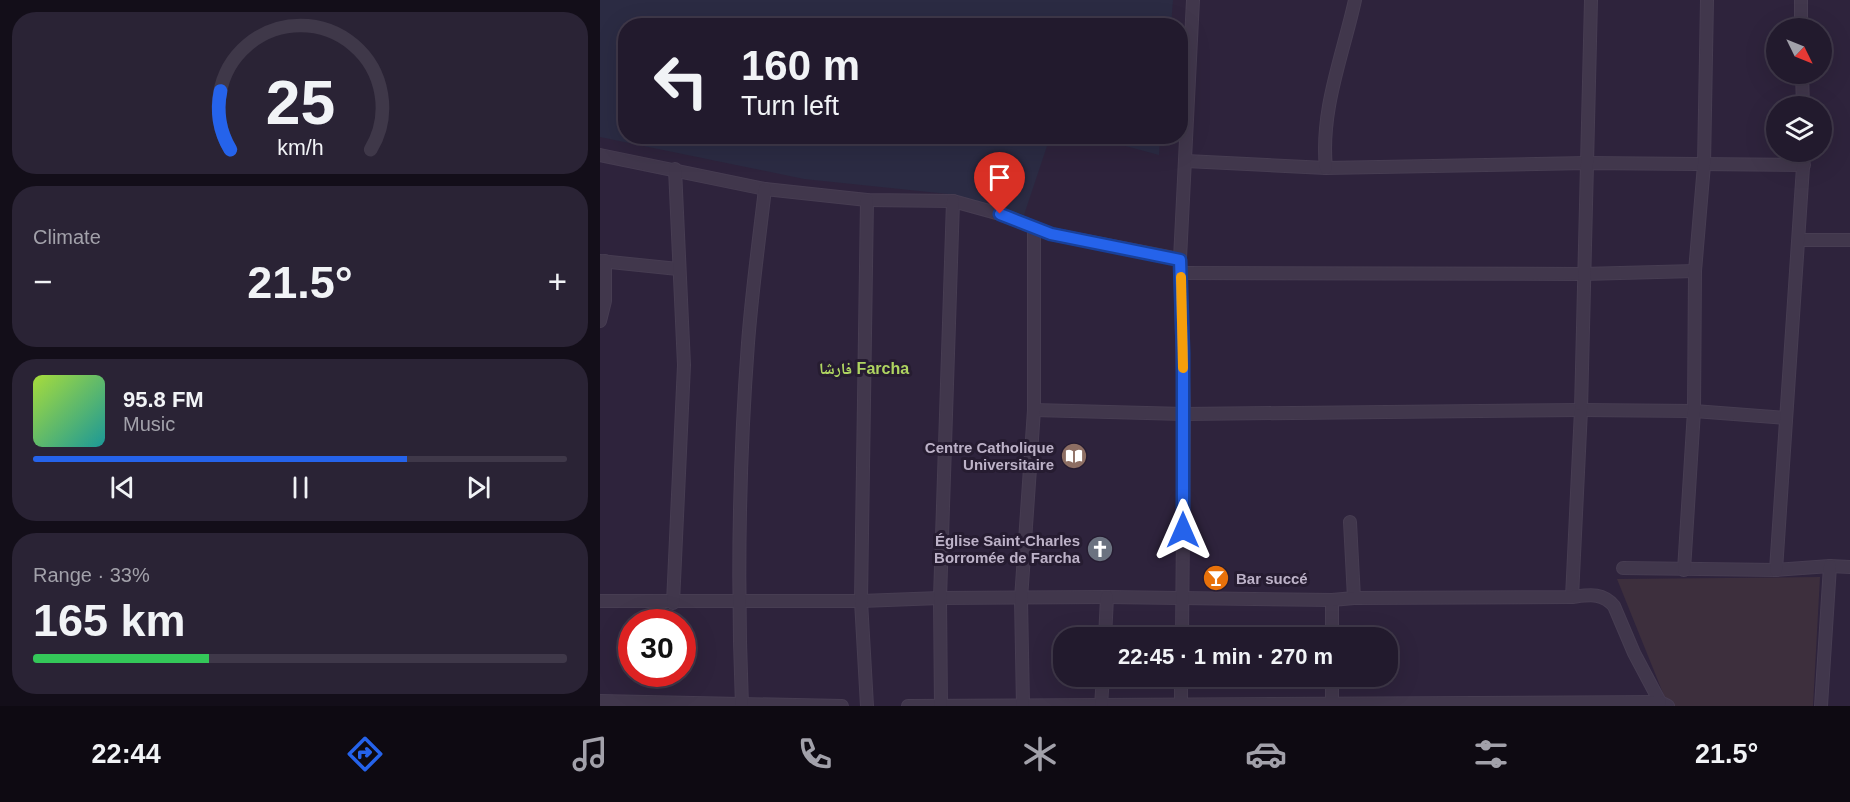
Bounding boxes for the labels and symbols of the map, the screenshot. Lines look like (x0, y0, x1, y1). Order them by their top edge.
north arrow (1766, 18, 1832, 84)
pin (974, 152, 1025, 214)
district label: فارشا Farcha (819, 360, 909, 377)
place label: Centre Catholique Universitaire (925, 439, 1054, 473)
library icon: Centre Catholique Universitaire (1059, 441, 1089, 471)
position arrow (1151, 498, 1215, 562)
place label: Église Saint-Charles Borromée de Farcha (934, 532, 1081, 566)
church icon: Église Saint-Charles Borromée de Farcha (1085, 534, 1115, 564)
bar icon: Bar succé (1201, 563, 1231, 593)
place label: Bar succé (1236, 570, 1308, 587)
speed limit sign: 30 (618, 609, 696, 687)

